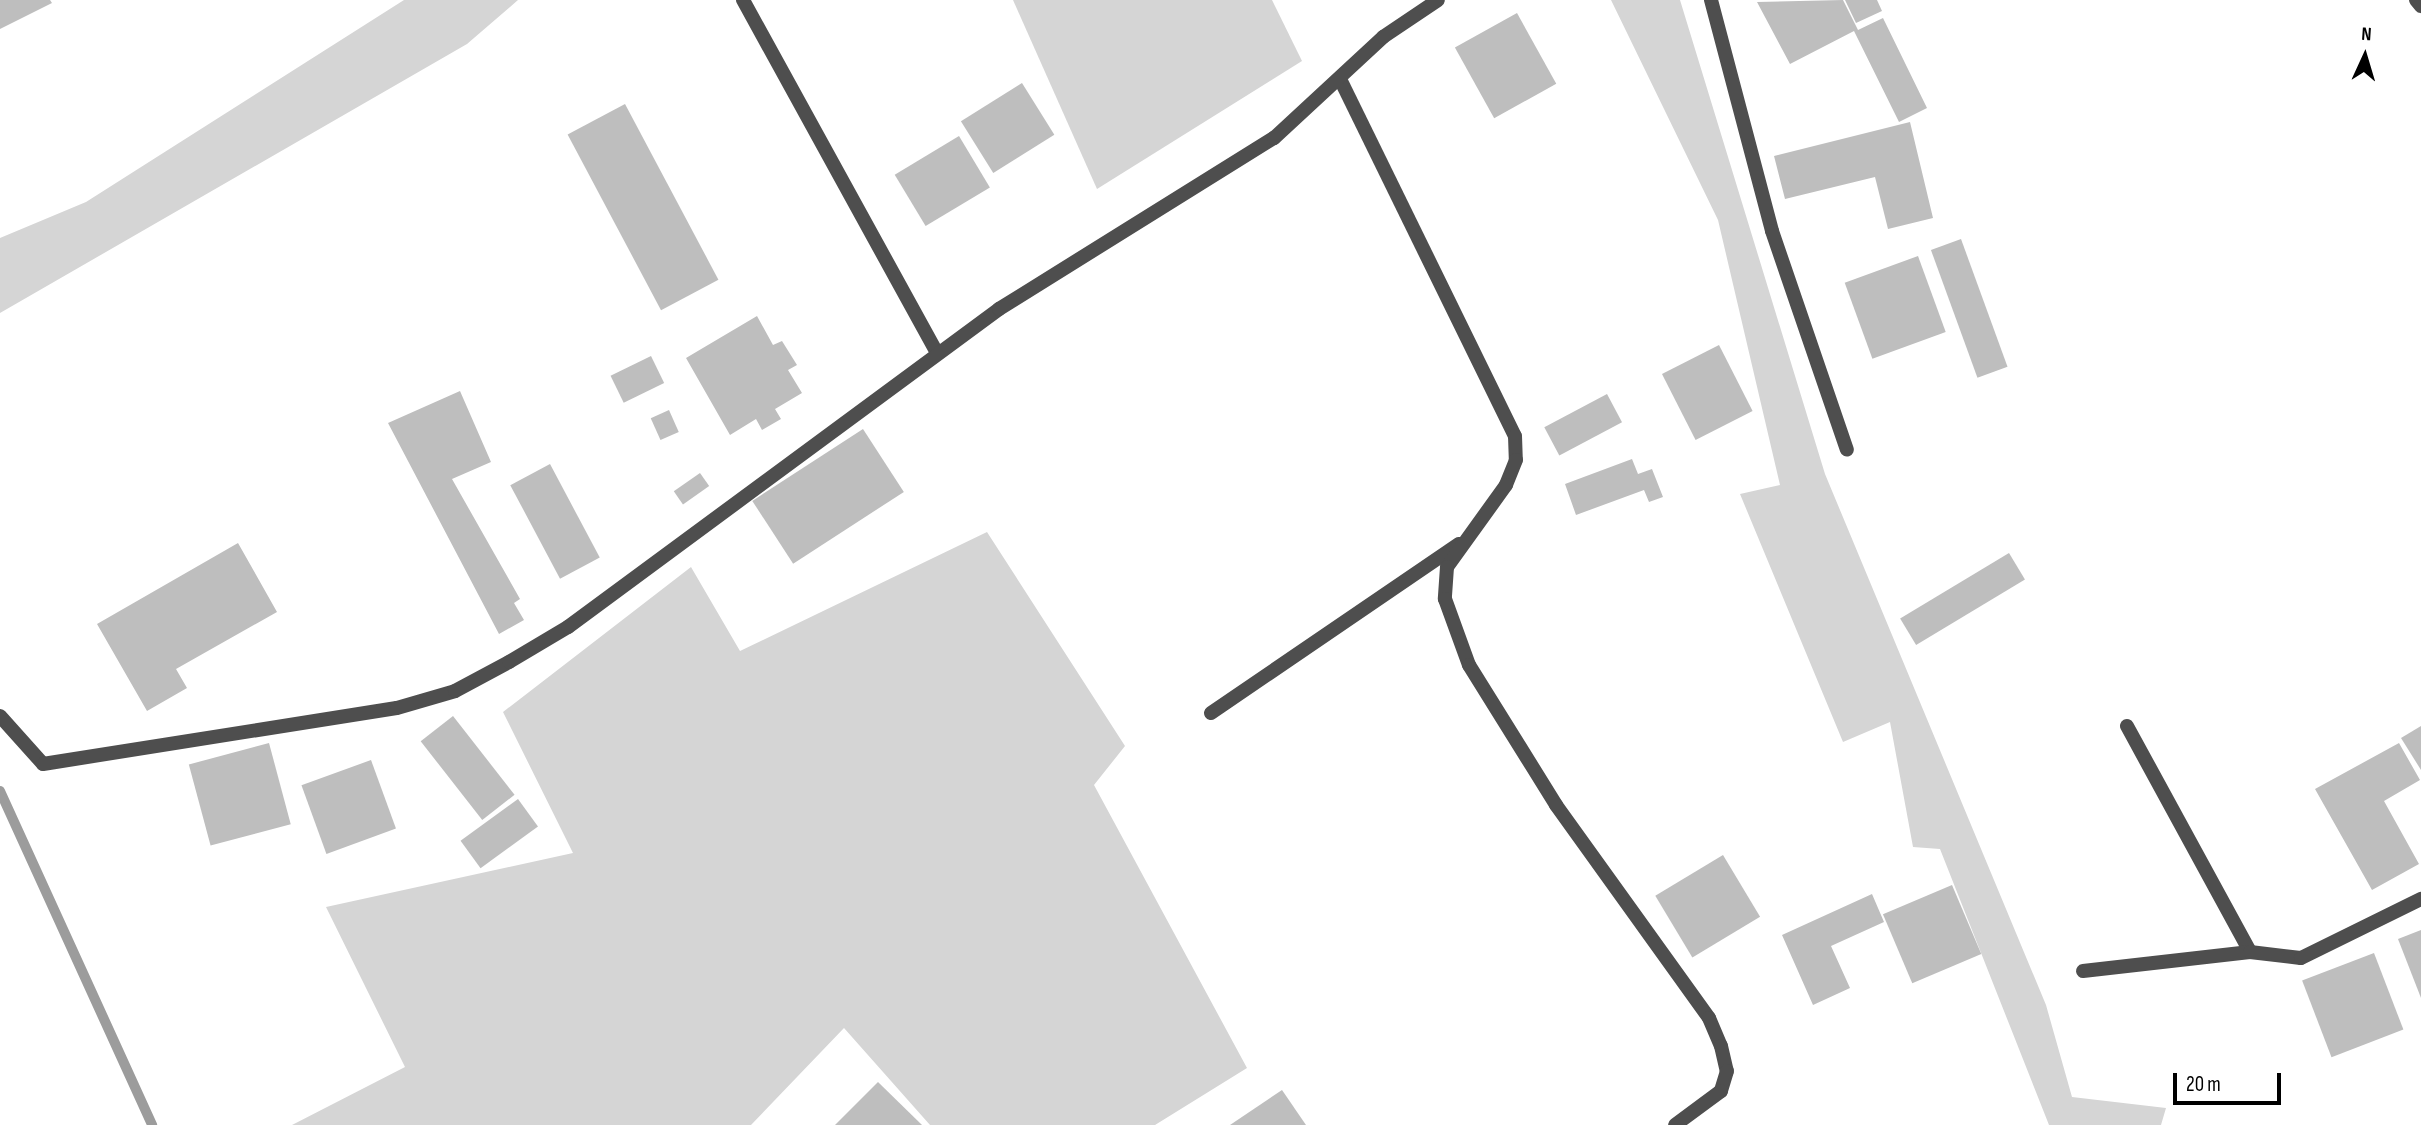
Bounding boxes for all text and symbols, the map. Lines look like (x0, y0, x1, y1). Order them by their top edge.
north arrow (2330, 21, 2400, 91)
text: N (2361, 23, 2372, 46)
scale bar (2176, 1058, 2284, 1102)
text: 20 m (2186, 1072, 2221, 1097)

